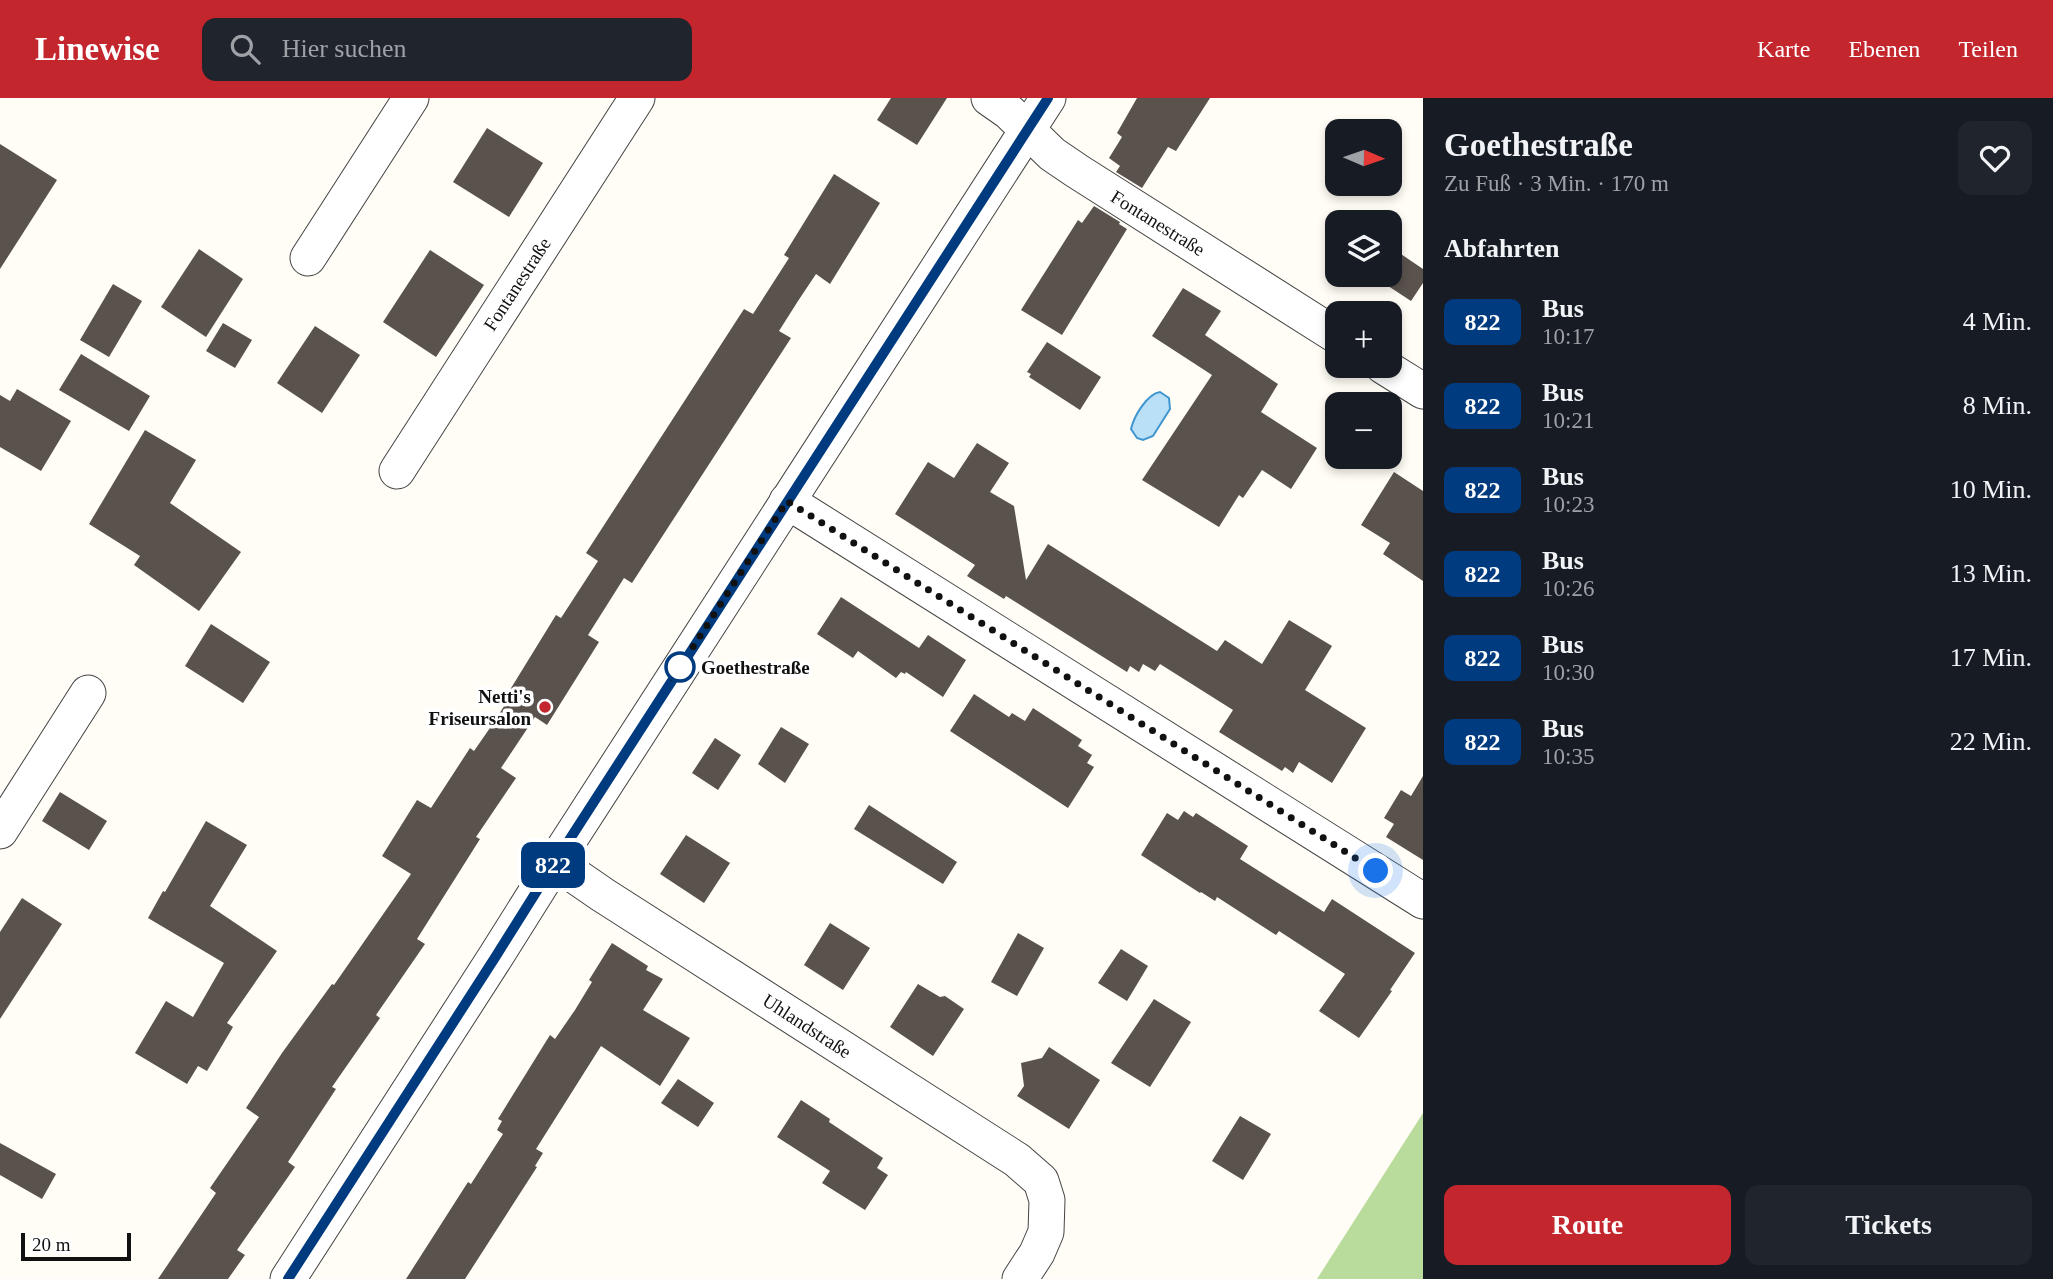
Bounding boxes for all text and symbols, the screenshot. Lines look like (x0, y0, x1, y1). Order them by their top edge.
search box (202, 18, 692, 81)
icon: search (226, 30, 264, 68)
text: Linewise (35, 31, 160, 67)
text: Hier suchen (282, 34, 407, 63)
text: Karte (1757, 36, 1810, 62)
text: Ebenen (1848, 36, 1920, 62)
text: Teilen (1958, 36, 2018, 62)
north arrow (1325, 119, 1402, 196)
map controls (1325, 119, 1402, 469)
button: heart (1958, 121, 2032, 195)
text: Goethestraße (1444, 127, 1633, 163)
text: Zu Fuß · 3 Min. · 170 m (1444, 171, 1669, 196)
street label: Fontanestraße (1107, 186, 1209, 260)
button: layers (1325, 210, 1402, 287)
street label: Fontanestraße (479, 234, 555, 334)
text: Abfahrten (1444, 234, 1560, 263)
text: Bus (1542, 294, 1584, 323)
button: + (1325, 301, 1402, 378)
text: 4 Min. (1963, 307, 2032, 336)
text: 822 (1465, 309, 1501, 335)
text: 10:17 (1542, 324, 1594, 349)
text: Bus (1542, 378, 1584, 407)
text: 8 Min. (1963, 391, 2032, 420)
button: − (1325, 392, 1402, 469)
text: 822 (1465, 393, 1501, 419)
text: 10:21 (1542, 408, 1594, 433)
text: Bus (1542, 462, 1584, 491)
text: 10 Min. (1950, 475, 2032, 504)
text: 822 (1465, 477, 1501, 503)
text: 10:23 (1542, 492, 1594, 517)
text: Bus (1542, 546, 1584, 575)
text: 13 Min. (1950, 559, 2032, 588)
text: 822 (1465, 561, 1501, 587)
text: 10:26 (1542, 576, 1594, 601)
text: Bus (1542, 630, 1584, 659)
text: 17 Min. (1950, 643, 2032, 672)
text: 822 (1465, 645, 1501, 671)
marker: Goethestraße (665, 652, 695, 682)
place label: Goethestraße (701, 657, 810, 678)
text: 10:30 (1542, 660, 1594, 685)
place label: Netti's Friseursalon (429, 686, 531, 729)
marker: Netti's Friseursalon (537, 699, 553, 715)
text: Bus (1542, 714, 1584, 743)
text: 22 Min. (1950, 727, 2032, 756)
text: 822 (1465, 729, 1501, 755)
text: 10:35 (1542, 744, 1594, 769)
line badge: 822 (513, 842, 593, 888)
text: 822 (535, 852, 571, 878)
your location (1358, 853, 1393, 888)
street label: Uhlandstraße (759, 990, 855, 1062)
button: Route (1444, 1185, 1731, 1265)
button: Tickets (1745, 1185, 2032, 1265)
scale bar (21, 1230, 131, 1262)
text: 20 m (32, 1234, 71, 1255)

